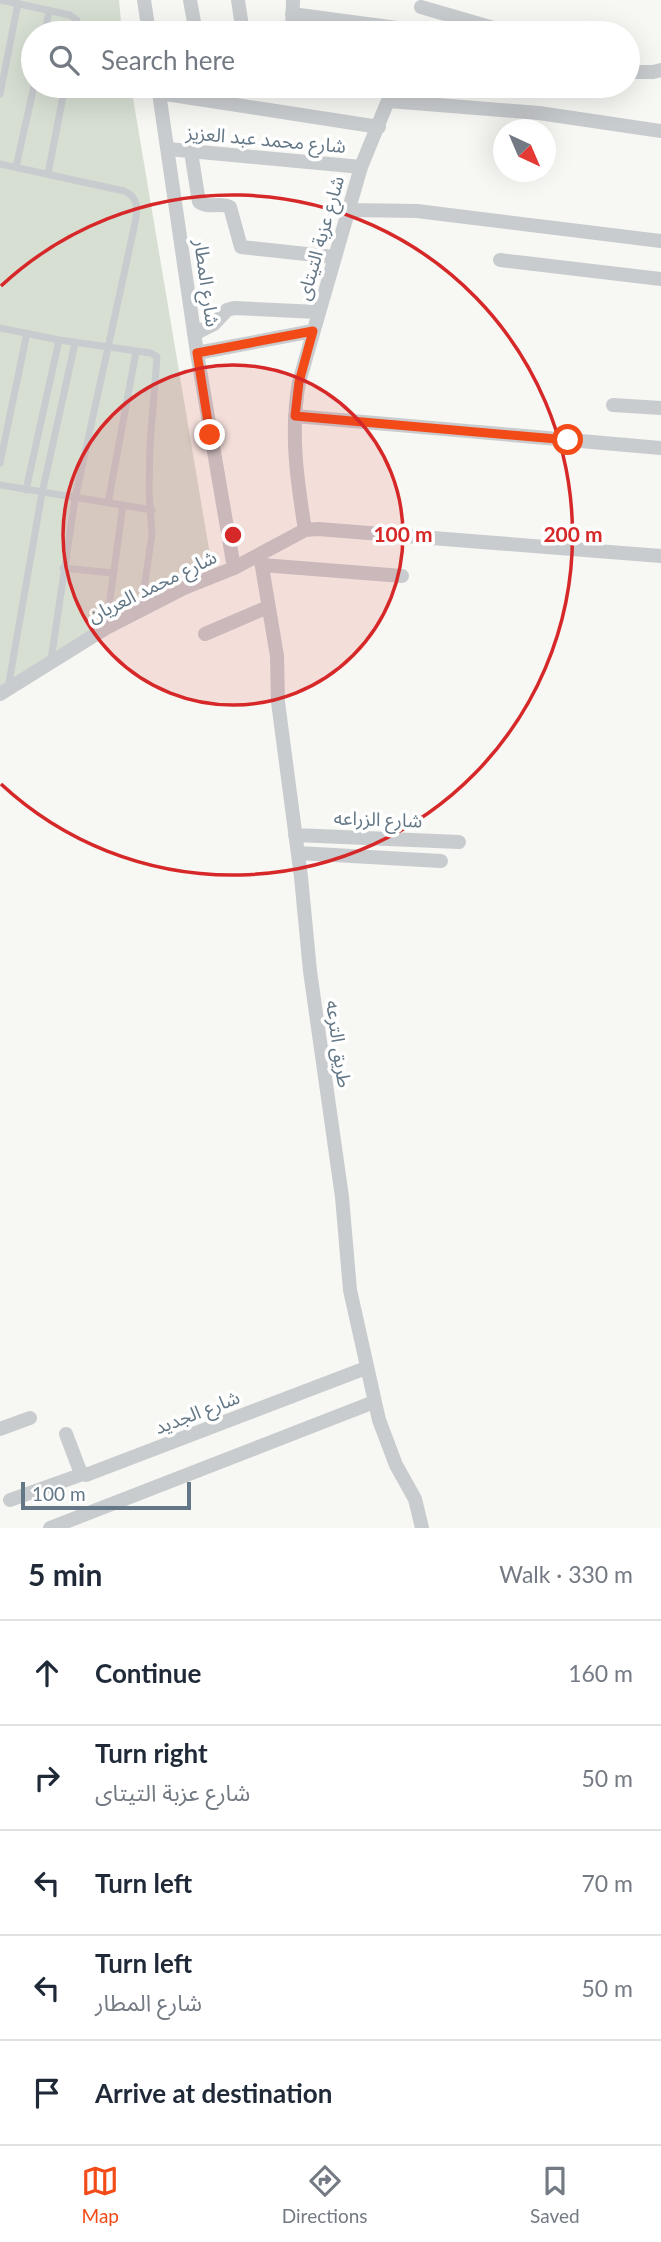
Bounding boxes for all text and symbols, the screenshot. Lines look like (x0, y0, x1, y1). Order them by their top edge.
search box (21, 21, 640, 98)
icon: search (45, 41, 83, 79)
text: Search here (101, 44, 235, 76)
north arrow (493, 119, 556, 182)
street label: شارع محمد عبد العزيز (184, 120, 347, 160)
street label: شارع عزبة التيتاى (291, 173, 351, 304)
street label: شارع المطار (187, 237, 225, 329)
route end (194, 419, 225, 450)
route start (552, 424, 583, 455)
text: 100 m (373, 521, 433, 546)
text: 200 m (543, 521, 603, 546)
centre of rings (221, 523, 245, 547)
street label: شارع محمد العريان (84, 544, 221, 629)
street label: شارع الزراعه (333, 805, 423, 835)
street label: طريق الترعه (321, 999, 357, 1089)
street label: شارع الجديد (151, 1385, 244, 1441)
scale bar (21, 1479, 191, 1511)
text: 100 m (32, 1482, 86, 1505)
text: 5 min (28, 1556, 102, 1592)
text: Walk · 330 m (499, 1560, 633, 1588)
icon: ahead (28, 1654, 66, 1692)
text: Continue (95, 1657, 201, 1689)
text: 160 m (568, 1659, 633, 1687)
text: Turn right (95, 1737, 208, 1769)
icon: right (28, 1759, 66, 1797)
text: 50 m (582, 1764, 633, 1792)
text: شارع عزبة التيتاى (95, 1778, 250, 1806)
icon: left (28, 1864, 66, 1902)
text: Turn left (95, 1867, 192, 1899)
text: 70 m (582, 1869, 633, 1897)
text: Turn left (95, 1947, 192, 1979)
icon: left (28, 1969, 66, 2007)
text: 50 m (582, 1974, 633, 2002)
text: شارع المطار (95, 1988, 202, 2016)
icon: arrive (28, 2074, 66, 2112)
text: Arrive at destination (95, 2077, 332, 2109)
tab: Map (81, 2162, 119, 2227)
tab: Directions (282, 2162, 368, 2227)
tab: Saved (530, 2162, 580, 2227)

